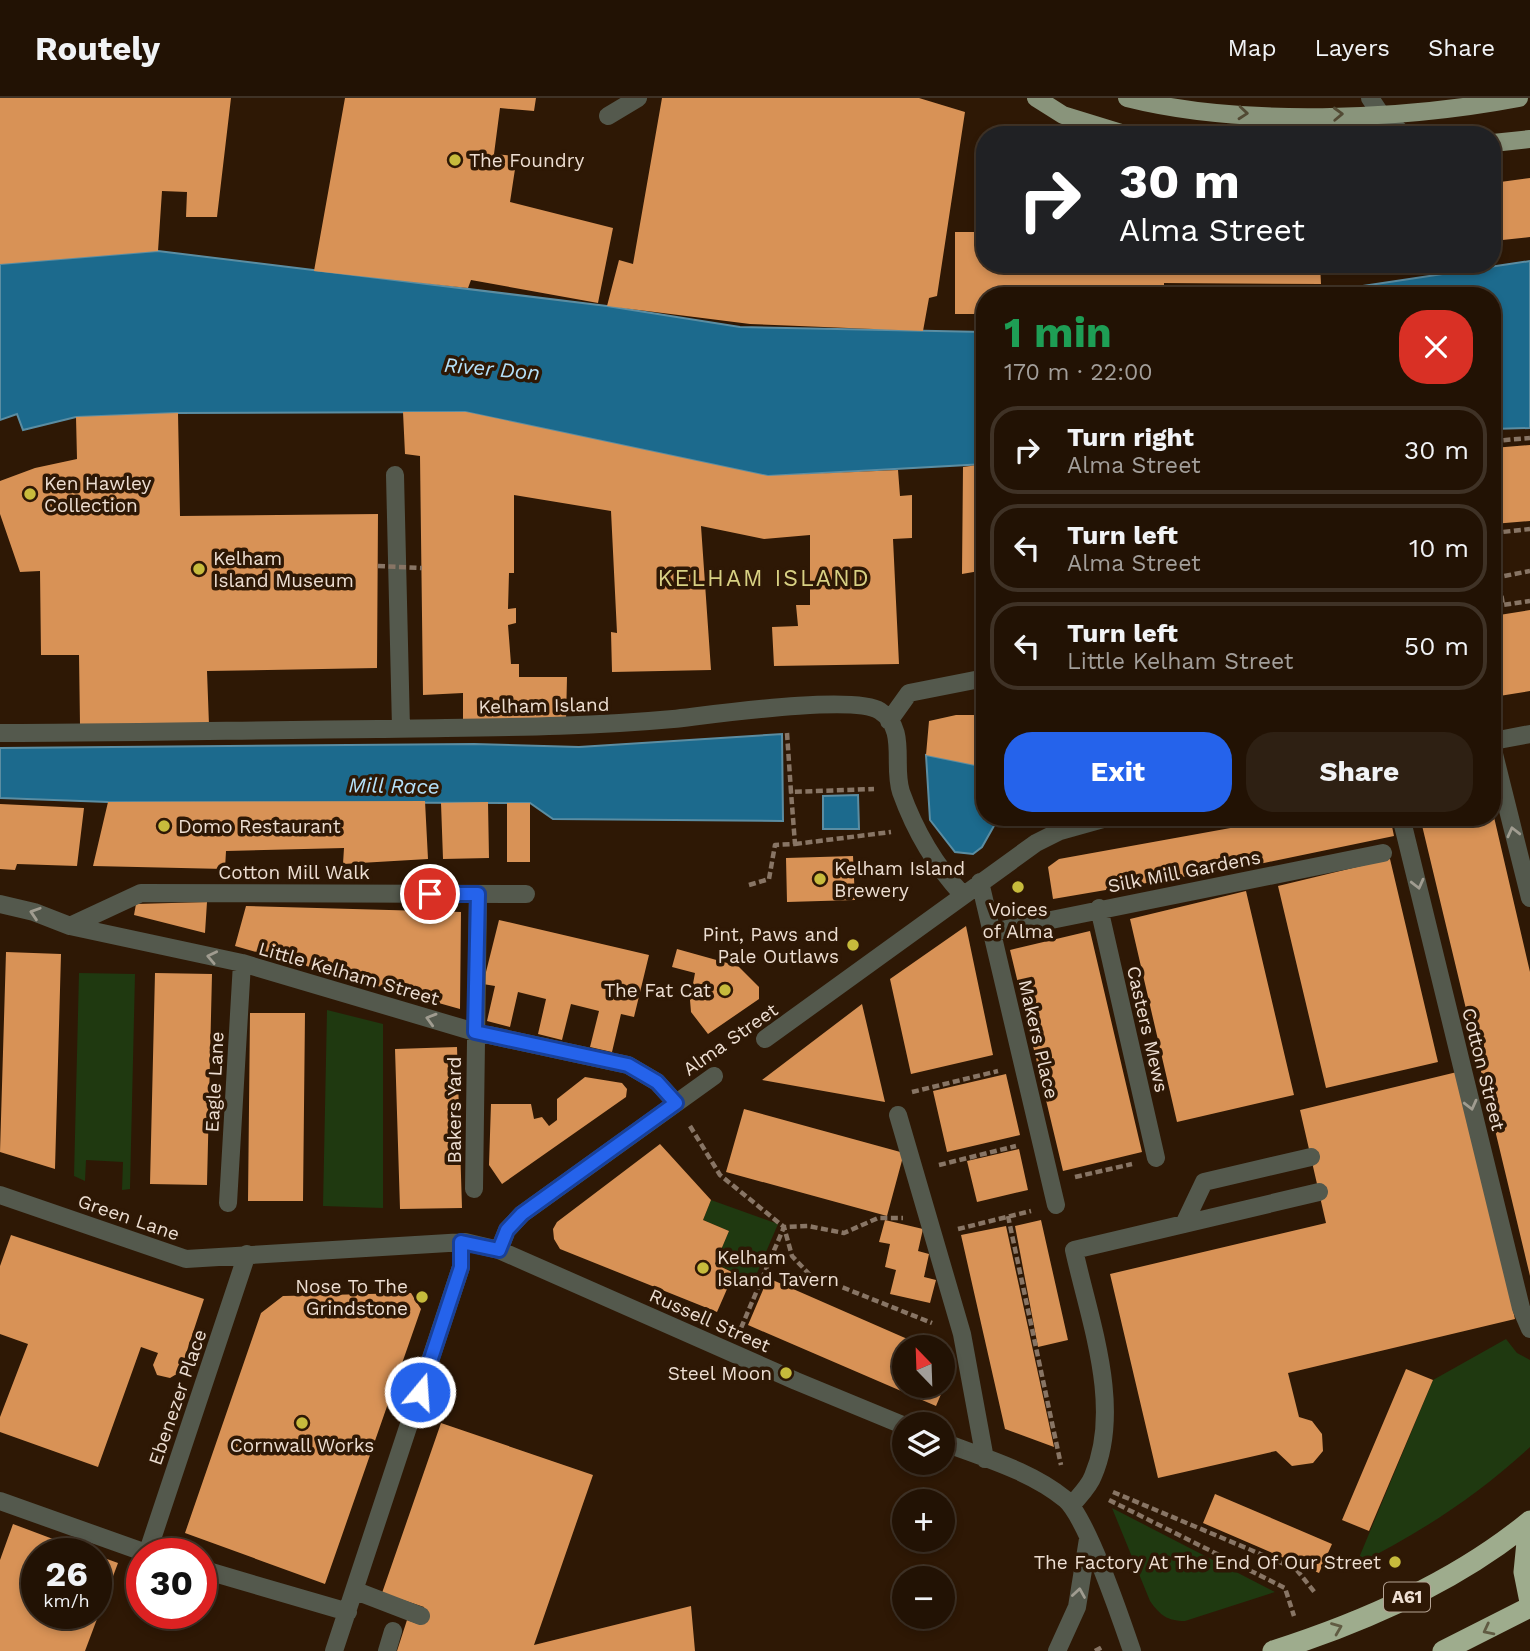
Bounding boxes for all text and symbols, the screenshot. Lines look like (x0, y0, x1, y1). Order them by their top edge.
text: Routely (35, 29, 160, 68)
text: Map (1228, 34, 1276, 62)
text: Layers (1314, 34, 1390, 62)
text: Share (1428, 34, 1495, 62)
one-way arrow (1238, 105, 1249, 120)
one-way arrow (1333, 107, 1344, 122)
place label: The Foundry (469, 149, 584, 172)
marker: The Foundry (447, 152, 463, 168)
text: 30 m (1119, 152, 1240, 210)
icon: right (1004, 154, 1095, 245)
text: Alma Street (1119, 211, 1305, 249)
text: 1 min (1004, 308, 1112, 357)
button: close (1399, 310, 1473, 384)
water label: River Don (443, 352, 541, 385)
text: 170 m · 22:00 (1004, 359, 1153, 386)
text: Turn right (1067, 422, 1194, 452)
icon: right (1008, 431, 1046, 469)
text: 30 m (1404, 435, 1469, 465)
text: Alma Street (1067, 452, 1201, 479)
place label: Ken Hawley Collection (44, 472, 151, 517)
marker: Ken Hawley Collection (22, 486, 38, 502)
text: Turn left (1067, 520, 1178, 550)
icon: left (1008, 529, 1046, 567)
text: 10 m (1409, 533, 1469, 563)
place label: Kelham Island Museum (213, 547, 354, 592)
text: Alma Street (1067, 550, 1201, 577)
marker: Kelham Island Museum (191, 561, 207, 577)
district label: KELHAM ISLAND (657, 565, 871, 592)
text: Turn left (1067, 618, 1178, 648)
icon: left (1008, 627, 1046, 665)
text: 50 m (1404, 631, 1469, 661)
text: Little Kelham Street (1067, 648, 1294, 675)
street label: Kelham Island (478, 693, 610, 718)
button: Exit (1004, 732, 1232, 812)
button: Share (1246, 732, 1473, 812)
water label: Mill Race (348, 772, 440, 799)
place label: Domo Restaurant (178, 815, 341, 838)
marker: Domo Restaurant (156, 818, 172, 834)
one-way arrow (1507, 826, 1521, 838)
street label: Silk Mill Gardens (1106, 845, 1262, 898)
place label: Kelham Island Brewery (834, 857, 965, 902)
street label: Cotton Mill Walk (218, 861, 370, 884)
pin (400, 864, 460, 924)
marker: Kelham Island Brewery (812, 871, 828, 887)
icon: arrive (411, 875, 449, 913)
one-way arrow (1410, 877, 1424, 889)
marker: Voices of Alma (1010, 879, 1026, 895)
place label: Voices of Alma (983, 898, 1054, 943)
one-way arrow (30, 907, 42, 921)
place label: Pint, Paws and Pale Outlaws (703, 923, 839, 968)
street label: Little Kelham Street (256, 937, 442, 1010)
marker: Pint, Paws and Pale Outlaws (845, 937, 861, 953)
one-way arrow (206, 950, 218, 965)
street label: Casters Mews (1122, 964, 1173, 1095)
street label: Makers Place (1014, 977, 1063, 1101)
place label: The Fat Cat (604, 979, 711, 1002)
marker: The Fat Cat (717, 982, 733, 998)
street label: Alma Street (678, 998, 782, 1081)
street label: Cotton Street (1457, 1005, 1510, 1133)
one-way arrow (425, 1012, 437, 1027)
street label: Eagle Lane (200, 1031, 229, 1133)
street label: Bakers Yard (443, 1057, 466, 1163)
one-way arrow (1463, 1098, 1478, 1110)
street label: Green Lane (75, 1189, 183, 1246)
place label: Kelham Island Tavern (717, 1246, 839, 1291)
marker: Kelham Island Tavern (695, 1260, 711, 1276)
place label: Nose To The Grindstone (295, 1275, 408, 1320)
street label: Russell Street (646, 1284, 774, 1357)
marker: Nose To The Grindstone (414, 1289, 430, 1305)
street label: Ebenezer Place (143, 1326, 212, 1468)
north arrow (892, 1335, 956, 1398)
map controls (892, 1335, 955, 1629)
position arrow (383, 1355, 457, 1429)
place label: Steel Moon (668, 1362, 772, 1385)
marker: Steel Moon (778, 1365, 794, 1381)
button: layers (892, 1412, 955, 1475)
marker: Cornwall Works (294, 1415, 310, 1431)
place label: Cornwall Works (230, 1434, 374, 1457)
button: + (892, 1489, 955, 1552)
speed limit sign: 30 (126, 1538, 217, 1629)
place label: The Factory At The End Of Our Street (1034, 1551, 1381, 1574)
text: 26 (45, 1553, 88, 1595)
marker: The Factory At The End Of Our Street (1387, 1554, 1403, 1570)
button: − (892, 1566, 955, 1629)
road number: A61 (1384, 1582, 1430, 1612)
one-way arrow (1071, 1587, 1086, 1599)
text: km/h (43, 1590, 90, 1611)
one-way arrow (1330, 1622, 1343, 1636)
one-way arrow (1482, 1622, 1495, 1636)

